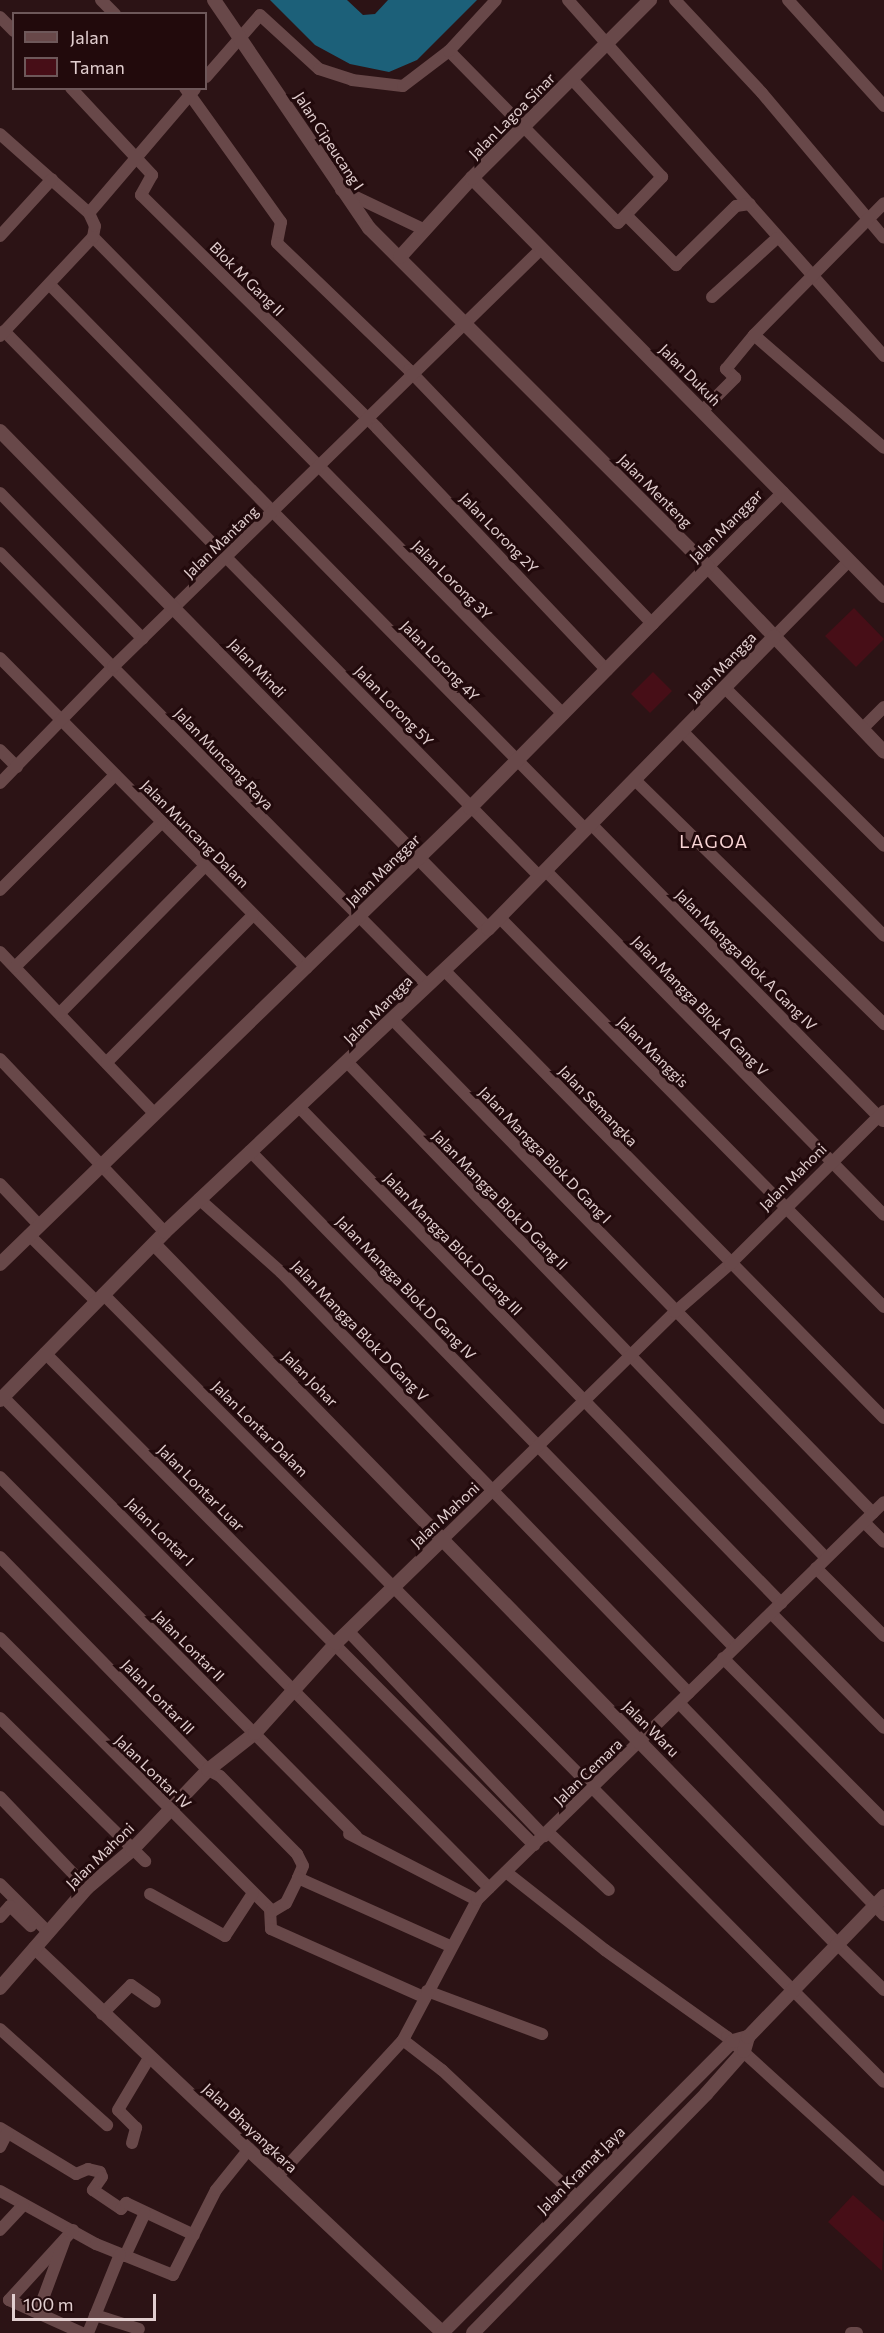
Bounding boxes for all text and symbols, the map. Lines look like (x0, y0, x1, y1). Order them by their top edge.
legend (12, 12, 207, 90)
text: Jalan (70, 26, 109, 48)
text: Taman (70, 56, 125, 78)
street label: Jalan Lagoa Sinar (465, 69, 559, 163)
street label: Jalan Cipeucang I (290, 88, 368, 194)
street label: Blok M Gang II (206, 238, 288, 320)
street label: Jalan Dukuh (655, 340, 725, 410)
street label: Jalan Menteng (614, 450, 696, 532)
street label: Jalan Manggar (686, 486, 766, 566)
street label: Jalan Lorong 2Y (456, 489, 542, 577)
street label: Jalan Mantang (180, 502, 262, 582)
street label: Jalan Lorong 3Y (409, 537, 495, 623)
street label: Jalan Lorong 4Y (397, 617, 483, 705)
street label: Jalan Mangga (684, 628, 760, 706)
street label: Jalan Mindi (225, 635, 289, 701)
street label: Jalan Lorong 5Y (351, 662, 437, 750)
street label: Jalan Muncang Raya (171, 704, 277, 814)
street label: Jalan Muncang Dalam (137, 776, 253, 892)
street label: Jalan Manggar (342, 830, 424, 910)
district label: LAGOA (679, 830, 749, 852)
street label: Jalan Mangga Blok A Gang IV (672, 886, 820, 1034)
street label: Jalan Mangga Blok A Gang V (628, 932, 772, 1080)
street label: Jalan Mangga (340, 972, 416, 1048)
street label: Jalan Manggis (614, 1013, 692, 1091)
street label: Jalan Semangka (555, 1062, 641, 1150)
street label: Jalan Mangga Blok D Gang I (475, 1083, 615, 1227)
street label: Jalan Mangga Blok D Gang II (429, 1126, 571, 1274)
street label: Jalan Mahoni (756, 1140, 830, 1214)
street label: Jalan Mangga Blok D Gang III (380, 1169, 526, 1319)
street label: Jalan Mangga Blok D Gang IV (332, 1212, 480, 1364)
street label: Jalan Mangga Blok D Gang V (288, 1257, 432, 1405)
street label: Jalan Johar (279, 1348, 341, 1410)
street label: Jalan Lontar Dalam (208, 1377, 312, 1481)
street label: Jalan Lontar Luar (154, 1441, 248, 1535)
street label: Jalan Mahoni (407, 1479, 483, 1551)
street label: Jalan Lontar I (122, 1494, 198, 1570)
street label: Jalan Lontar II (150, 1607, 228, 1685)
street label: Jalan Lontar III (118, 1656, 198, 1738)
street label: Jalan Waru (619, 1697, 683, 1761)
street label: Jalan Lontar IV (111, 1731, 195, 1813)
street label: Jalan Cemara (550, 1735, 626, 1809)
street label: Jalan Mahoni (62, 1819, 138, 1893)
street label: Jalan Bhayangkara (199, 2079, 301, 2177)
street label: Jalan Kramat Jaya (533, 2122, 629, 2218)
scale bar (15, 2282, 159, 2320)
text: 100 m (23, 2293, 73, 2315)

